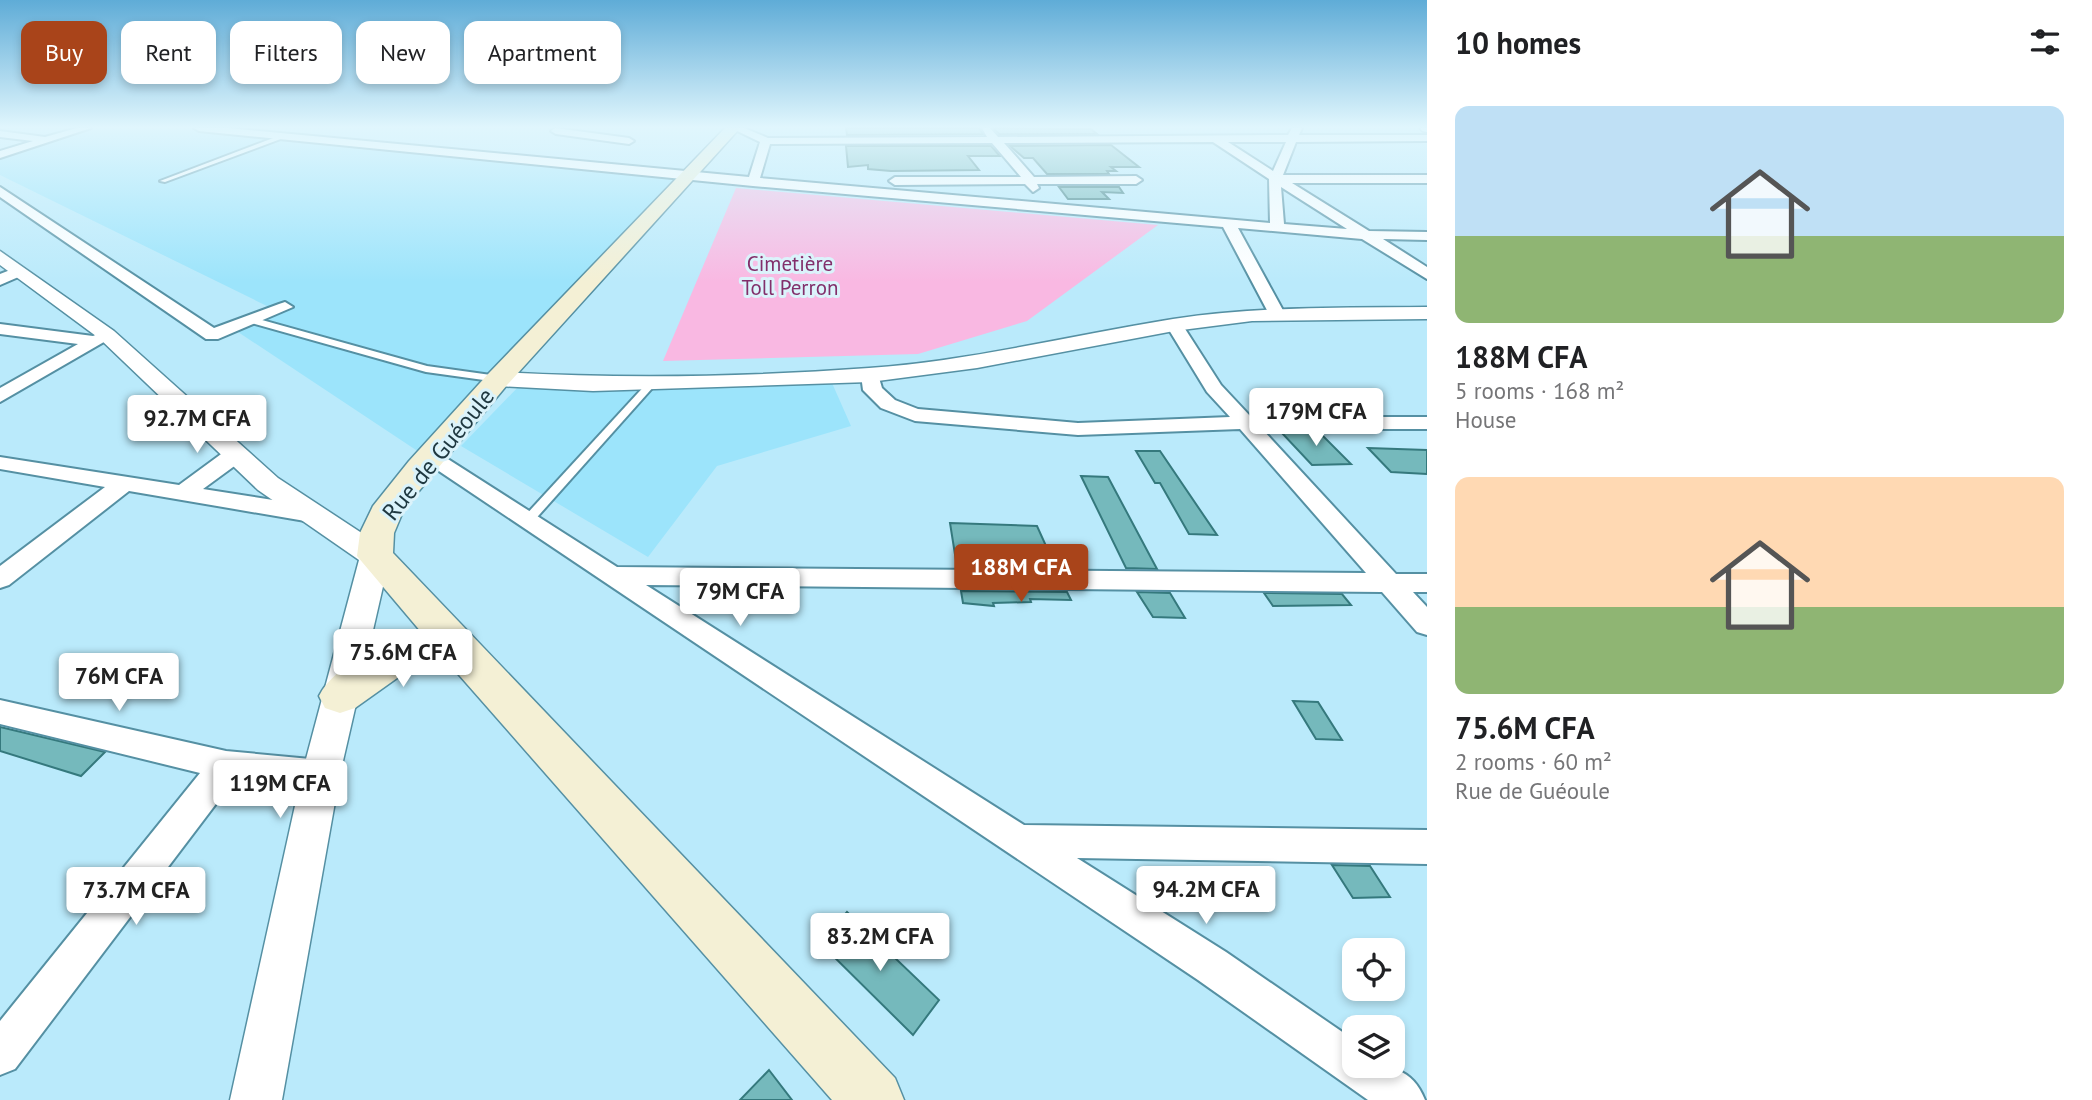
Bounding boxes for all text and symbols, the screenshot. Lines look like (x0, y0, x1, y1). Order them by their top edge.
chip: Buy (21, 21, 107, 84)
chip: Rent (121, 21, 216, 84)
chip: Filters (230, 21, 342, 84)
chip: New (356, 21, 450, 84)
chip: Apartment (464, 21, 621, 84)
text: 10 homes (1455, 23, 1581, 62)
icon: filters (2026, 23, 2064, 61)
icon: home (1697, 151, 1823, 277)
park label: Cimetière Toll Perron (742, 250, 838, 301)
text: 188M CFA (1455, 337, 1587, 376)
text: 5 rooms · 168 m² (1455, 376, 1624, 405)
street label: Rue de Guéoule (375, 381, 501, 527)
pin: 179M CFA (1244, 388, 1388, 448)
pin: 92.7M CFA (117, 396, 277, 455)
text: 179M CFA (1265, 396, 1367, 425)
text: 92.7M CFA (143, 403, 251, 432)
text: House (1455, 405, 1517, 434)
icon: home (1697, 522, 1823, 648)
pin: 188M CFA (949, 544, 1093, 604)
text: 188M CFA (970, 552, 1072, 581)
pin: 79M CFA (675, 568, 805, 628)
text: 79M CFA (696, 576, 784, 605)
pin: 75.6M CFA (323, 630, 483, 689)
text: 75.6M CFA (349, 637, 457, 666)
pin: 76M CFA (54, 654, 184, 713)
text: 76M CFA (75, 661, 163, 690)
text: 75.6M CFA (1455, 708, 1595, 747)
text: 2 rooms · 60 m² (1455, 747, 1612, 776)
pin: 119M CFA (208, 760, 352, 820)
text: 119M CFA (229, 768, 331, 797)
text: Rue de Guéoule (1455, 776, 1610, 805)
pin: 94.2M CFA (1126, 866, 1286, 926)
pin: 73.7M CFA (56, 867, 216, 927)
text: 94.2M CFA (1152, 874, 1260, 903)
text: 73.7M CFA (82, 875, 190, 904)
pin: 83.2M CFA (800, 914, 960, 973)
text: 83.2M CFA (826, 921, 934, 950)
map controls (1342, 938, 1405, 1078)
button: locate (1342, 938, 1405, 1001)
button: layers (1342, 1015, 1405, 1078)

